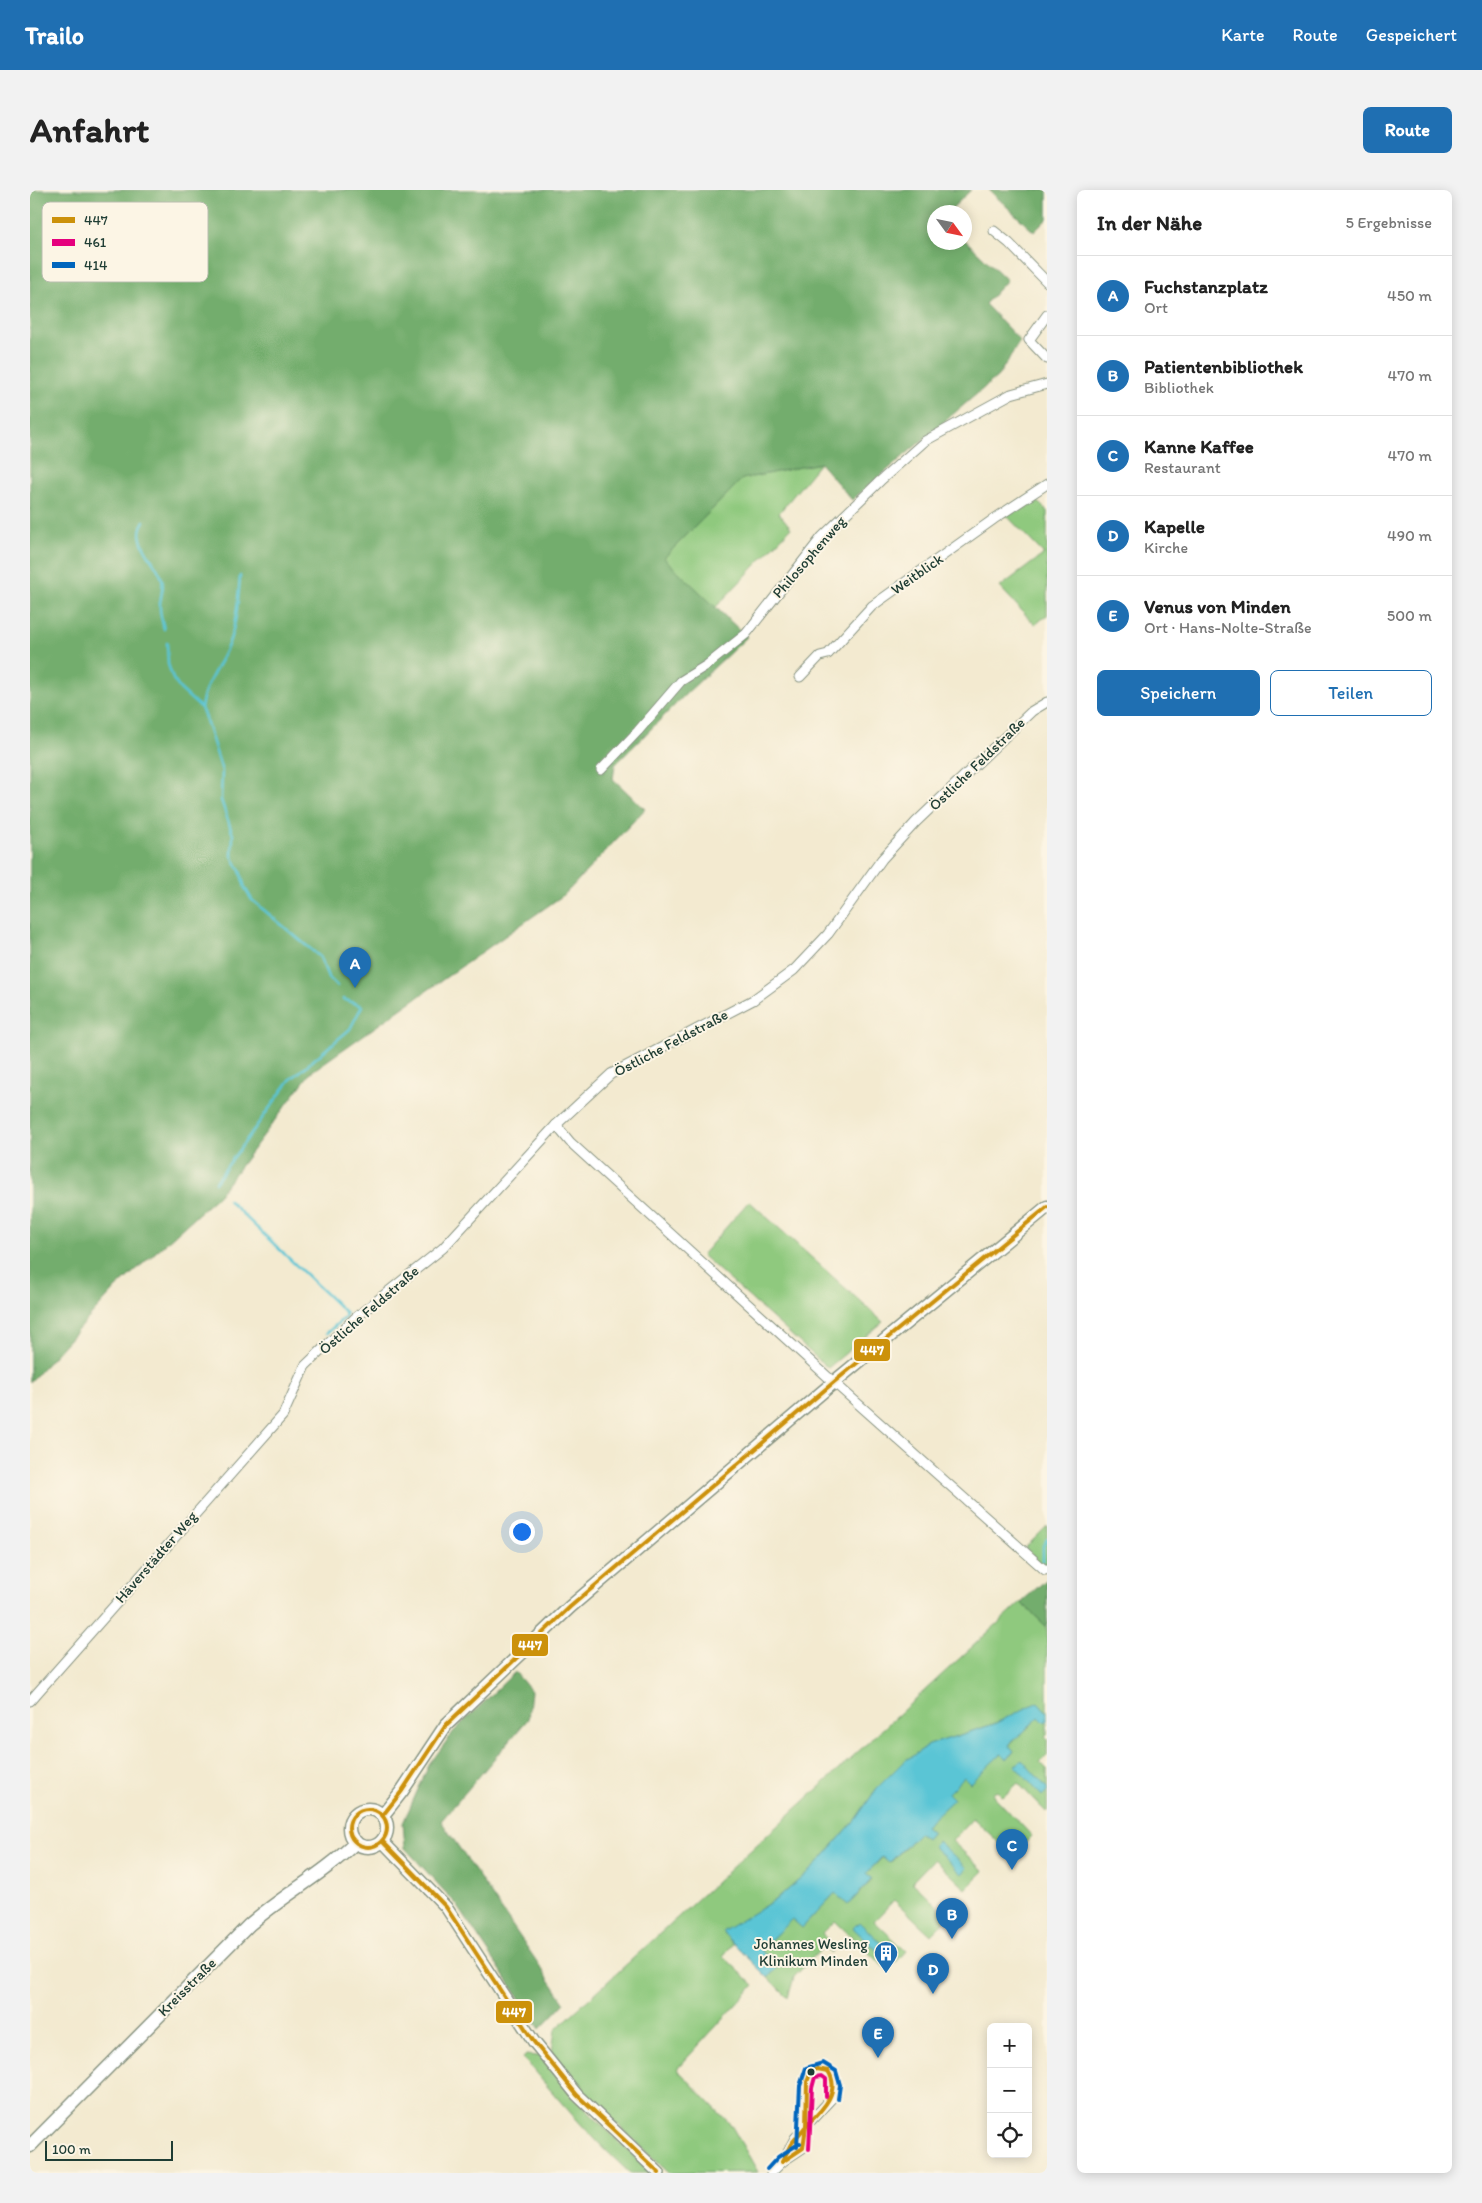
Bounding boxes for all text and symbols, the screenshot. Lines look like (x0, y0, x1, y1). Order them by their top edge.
text: Trailo (25, 21, 84, 50)
text: Karte (1221, 24, 1264, 46)
text: Route (1292, 24, 1338, 46)
text: Gespeichert (1366, 24, 1457, 46)
button: Route (1363, 107, 1452, 153)
text: Anfahrt (30, 109, 149, 151)
legend (42, 202, 208, 282)
north arrow (927, 205, 972, 250)
text: In der Nähe (1097, 210, 1202, 235)
text: 447 (84, 212, 108, 229)
text: 5 Ergebnisse (1346, 213, 1432, 232)
text: 461 (84, 234, 107, 251)
text: 414 (84, 257, 108, 274)
text: Fuchstanzplatz (1144, 275, 1268, 298)
text: A (1108, 286, 1118, 305)
text: 450 m (1387, 286, 1432, 305)
text: Ort (1144, 298, 1168, 317)
text: Patientenbibliothek (1144, 355, 1303, 378)
text: B (1108, 366, 1118, 385)
text: 470 m (1388, 366, 1432, 385)
text: Bibliothek (1144, 378, 1214, 397)
text: Kanne Kaffee (1144, 435, 1254, 458)
text: C (1108, 446, 1118, 465)
text: 470 m (1388, 446, 1432, 465)
text: Restaurant (1144, 458, 1221, 477)
street label: Philosophenweg (768, 512, 850, 602)
text: Kapelle (1144, 515, 1205, 538)
text: D (1108, 526, 1118, 545)
text: 490 m (1387, 526, 1432, 545)
text: Kirche (1144, 538, 1188, 557)
street label: Weitblick (887, 549, 947, 598)
text: Venus von Minden (1144, 595, 1291, 618)
text: E (1109, 606, 1117, 625)
text: 500 m (1387, 606, 1432, 625)
text: Ort · Hans-Nolte-Straße (1144, 618, 1312, 637)
button: Speichern (1097, 670, 1260, 716)
button: Teilen (1270, 670, 1432, 716)
street label: Östliche Feldstraße (925, 714, 1029, 814)
pin: A (339, 947, 371, 988)
street label: Östliche Feldstraße (611, 1005, 731, 1081)
street label: Östliche Feldstraße (315, 1262, 423, 1358)
line badge: 447 (853, 1338, 891, 1362)
text: 447 (860, 1342, 884, 1359)
street label: Häverstädter Weg (111, 1507, 201, 1607)
your location (509, 1519, 535, 1545)
line badge: 447 (511, 1633, 549, 1657)
text: 447 (518, 1637, 542, 1654)
pin: C (996, 1829, 1028, 1870)
pin: B (936, 1898, 968, 1939)
place label: Johannes Wesling Klinikum Minden (754, 1935, 869, 1970)
building icon: Johannes Wesling Klinikum Minden (873, 1940, 899, 1974)
pin: D (917, 1953, 949, 1994)
street label: Kreisstraße (154, 1954, 220, 2020)
line badge: 447 (495, 2000, 533, 2024)
text: 447 (502, 2004, 526, 2021)
pin: E (862, 2017, 894, 2058)
map controls (987, 2023, 1032, 2158)
button: + (987, 2023, 1032, 2068)
unlabelled marker (806, 2067, 816, 2077)
button: − (987, 2068, 1032, 2113)
button: locate (987, 2113, 1032, 2158)
scale bar (45, 2138, 172, 2161)
text: 100 m (52, 2141, 91, 2158)

